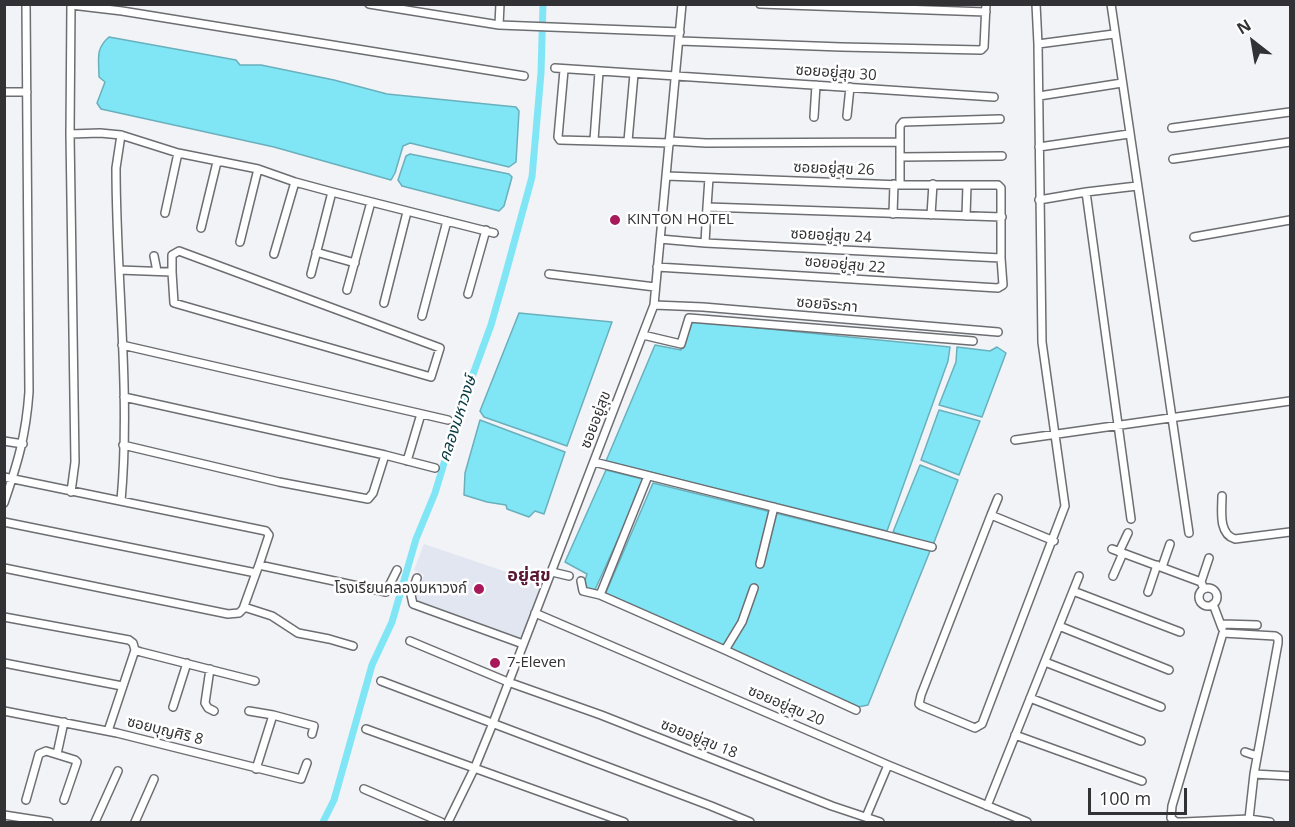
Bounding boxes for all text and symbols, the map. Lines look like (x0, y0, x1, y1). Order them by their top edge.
north arrow (1223, 12, 1283, 72)
text: N (1232, 14, 1255, 39)
street label: ซอยอยู่สุข 30 (795, 61, 877, 85)
street label: ซอยอยู่สุข 26 (793, 159, 875, 179)
place label: KINTON HOTEL (627, 211, 734, 229)
marker: KINTON HOTEL (608, 213, 622, 227)
street label: ซอยอยู่สุข 24 (790, 225, 872, 247)
street label: ซอยอยู่สุข 22 (804, 252, 886, 278)
street label: ซอยจิระภา (796, 293, 858, 317)
water label: คลองมหาวงษ์ (435, 374, 481, 464)
street label: ซอยอยู่สุข (577, 389, 615, 451)
district label: อยู่สุข (507, 565, 551, 587)
place label: โรงเรียนคลองมหาวงก์ (334, 580, 467, 598)
marker: โรงเรียนคลองมหาวงก์ (472, 582, 486, 596)
place label: 7-Eleven (507, 654, 566, 672)
marker: 7-Eleven (488, 656, 502, 670)
street label: ซอยอยู่สุข 20 (745, 682, 827, 730)
street label: ซอยบุญศิริ 8 (125, 713, 205, 749)
street label: ซอยอยู่สุข 18 (658, 715, 740, 763)
scale bar (1091, 776, 1190, 814)
text: 100 m (1099, 786, 1151, 810)

